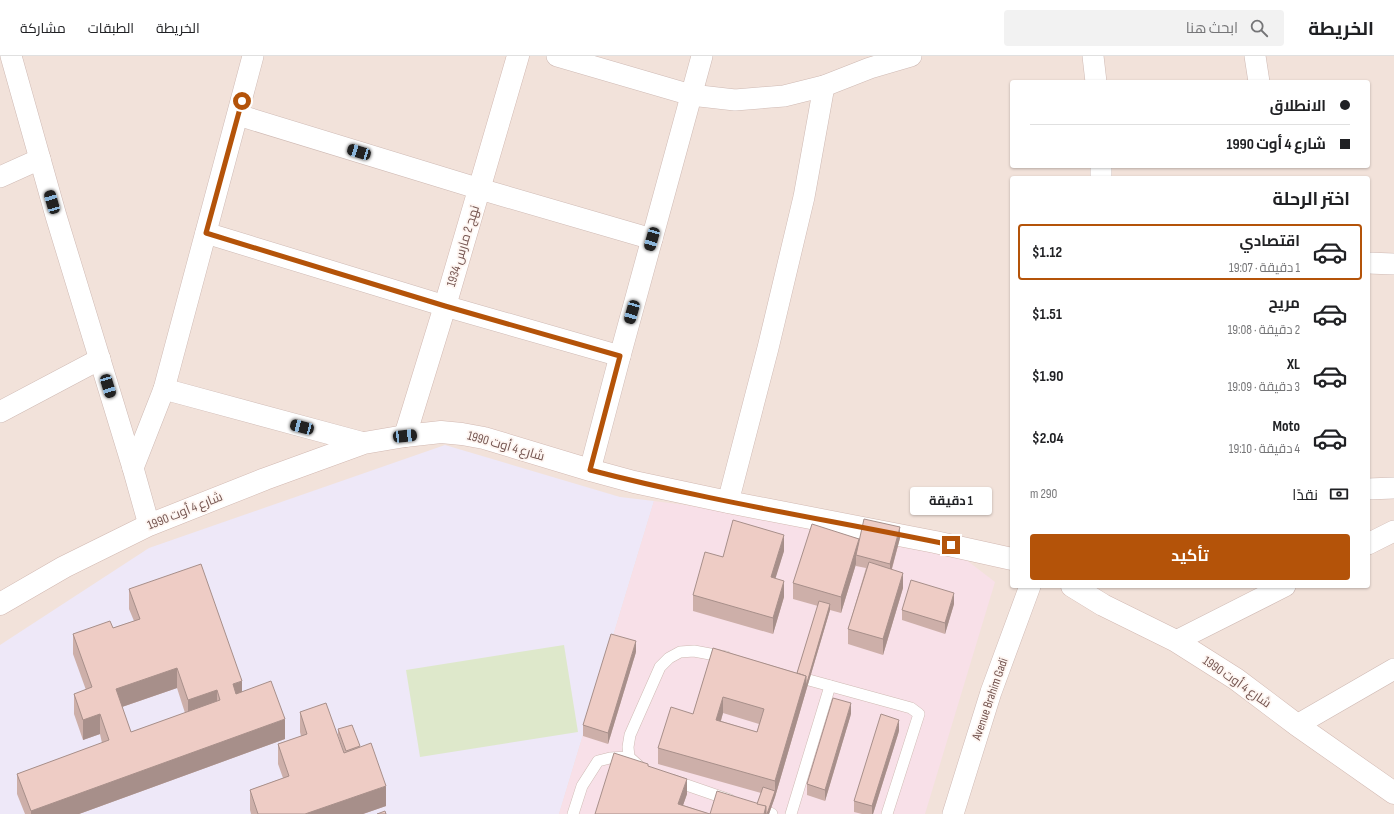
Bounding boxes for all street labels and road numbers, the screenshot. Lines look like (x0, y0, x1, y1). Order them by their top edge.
street label: نهج 2 مارس 1934 (443, 203, 483, 289)
street label: شارع 4 أوت 1990 (466, 426, 547, 465)
street label: شارع 4 أوت 1990 (145, 488, 225, 533)
street label: شارع 4 أوت 1990 (1200, 652, 1275, 711)
street label: Avenue Brahim Gadi (968, 656, 1012, 743)

